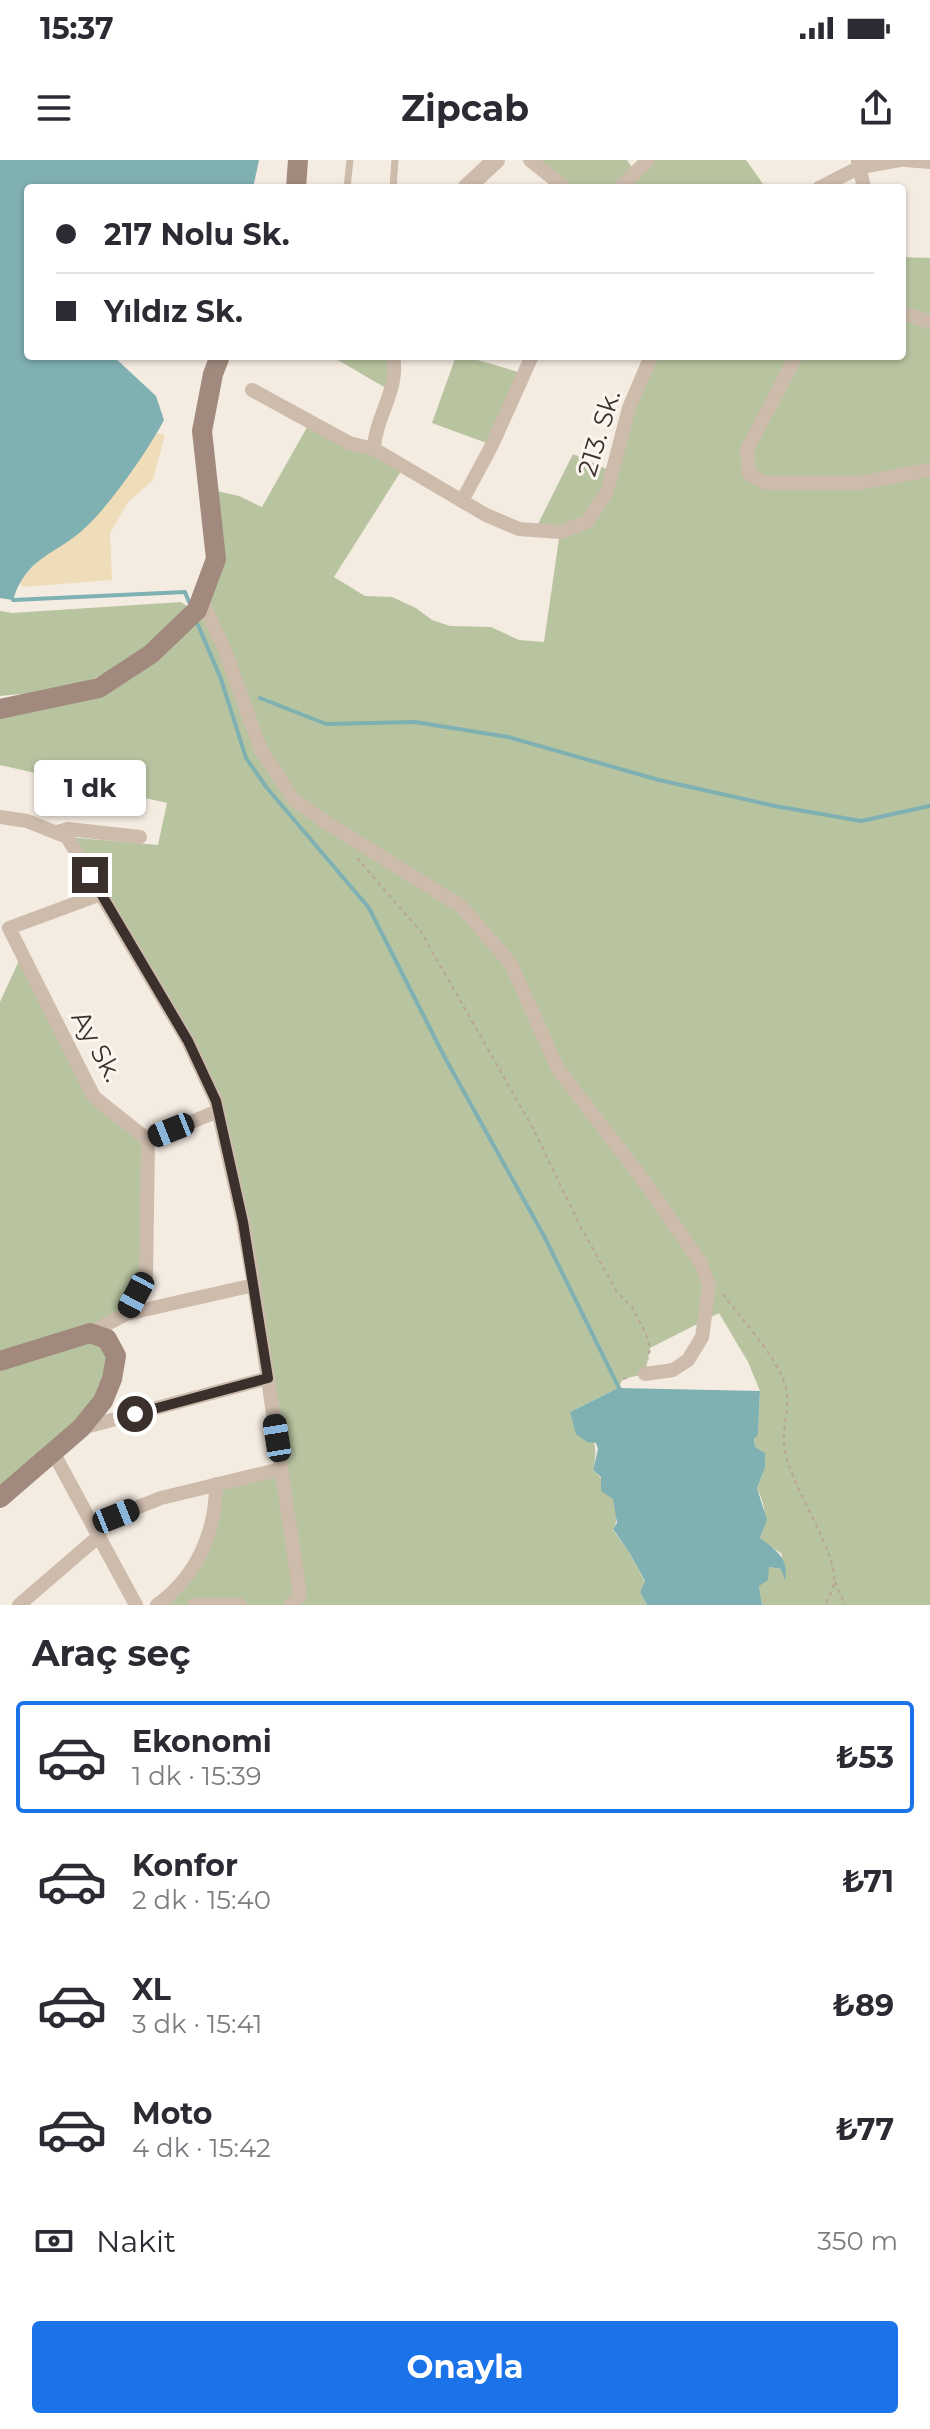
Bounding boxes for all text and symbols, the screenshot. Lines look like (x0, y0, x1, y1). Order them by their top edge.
text: 15:37 (40, 10, 114, 47)
icon: menu (32, 86, 76, 130)
text: Zipcab (401, 86, 529, 130)
icon: share (854, 86, 898, 130)
text: 217 Nolu Sk. (104, 216, 290, 253)
text: Yıldız Sk. (104, 293, 243, 330)
street label: 213. Sk. (571, 386, 627, 480)
callout: 1 dk (34, 759, 146, 815)
text: 1 dk (64, 772, 116, 804)
route end (72, 857, 108, 893)
street label: Ay Sk. (65, 1005, 129, 1087)
car (144, 1110, 198, 1150)
car (114, 1268, 158, 1322)
route start (117, 1396, 153, 1432)
car (261, 1412, 293, 1464)
car (89, 1496, 143, 1536)
text: Araç seç (32, 1631, 191, 1675)
icon: car (36, 1721, 108, 1793)
text: Ekonomi (132, 1723, 272, 1760)
text: ₺53 (836, 1739, 894, 1776)
text: 1 dk · 15:39 (132, 1760, 262, 1792)
icon: car (36, 1845, 108, 1917)
text: Konfor (132, 1847, 238, 1884)
text: ₺71 (842, 1863, 894, 1900)
text: 2 dk · 15:40 (132, 1884, 271, 1916)
icon: car (36, 1969, 108, 2041)
text: XL (132, 1971, 171, 2008)
text: ₺89 (833, 1987, 894, 2024)
text: 3 dk · 15:41 (132, 2008, 262, 2040)
icon: car (36, 2093, 108, 2165)
text: Moto (132, 2095, 213, 2132)
text: ₺77 (836, 2111, 894, 2148)
text: 4 dk · 15:42 (132, 2132, 271, 2164)
icon: cash (32, 2219, 76, 2263)
text: Nakit (96, 2223, 176, 2260)
text: 350 m (817, 2225, 898, 2257)
button: Onayla (32, 2321, 898, 2413)

